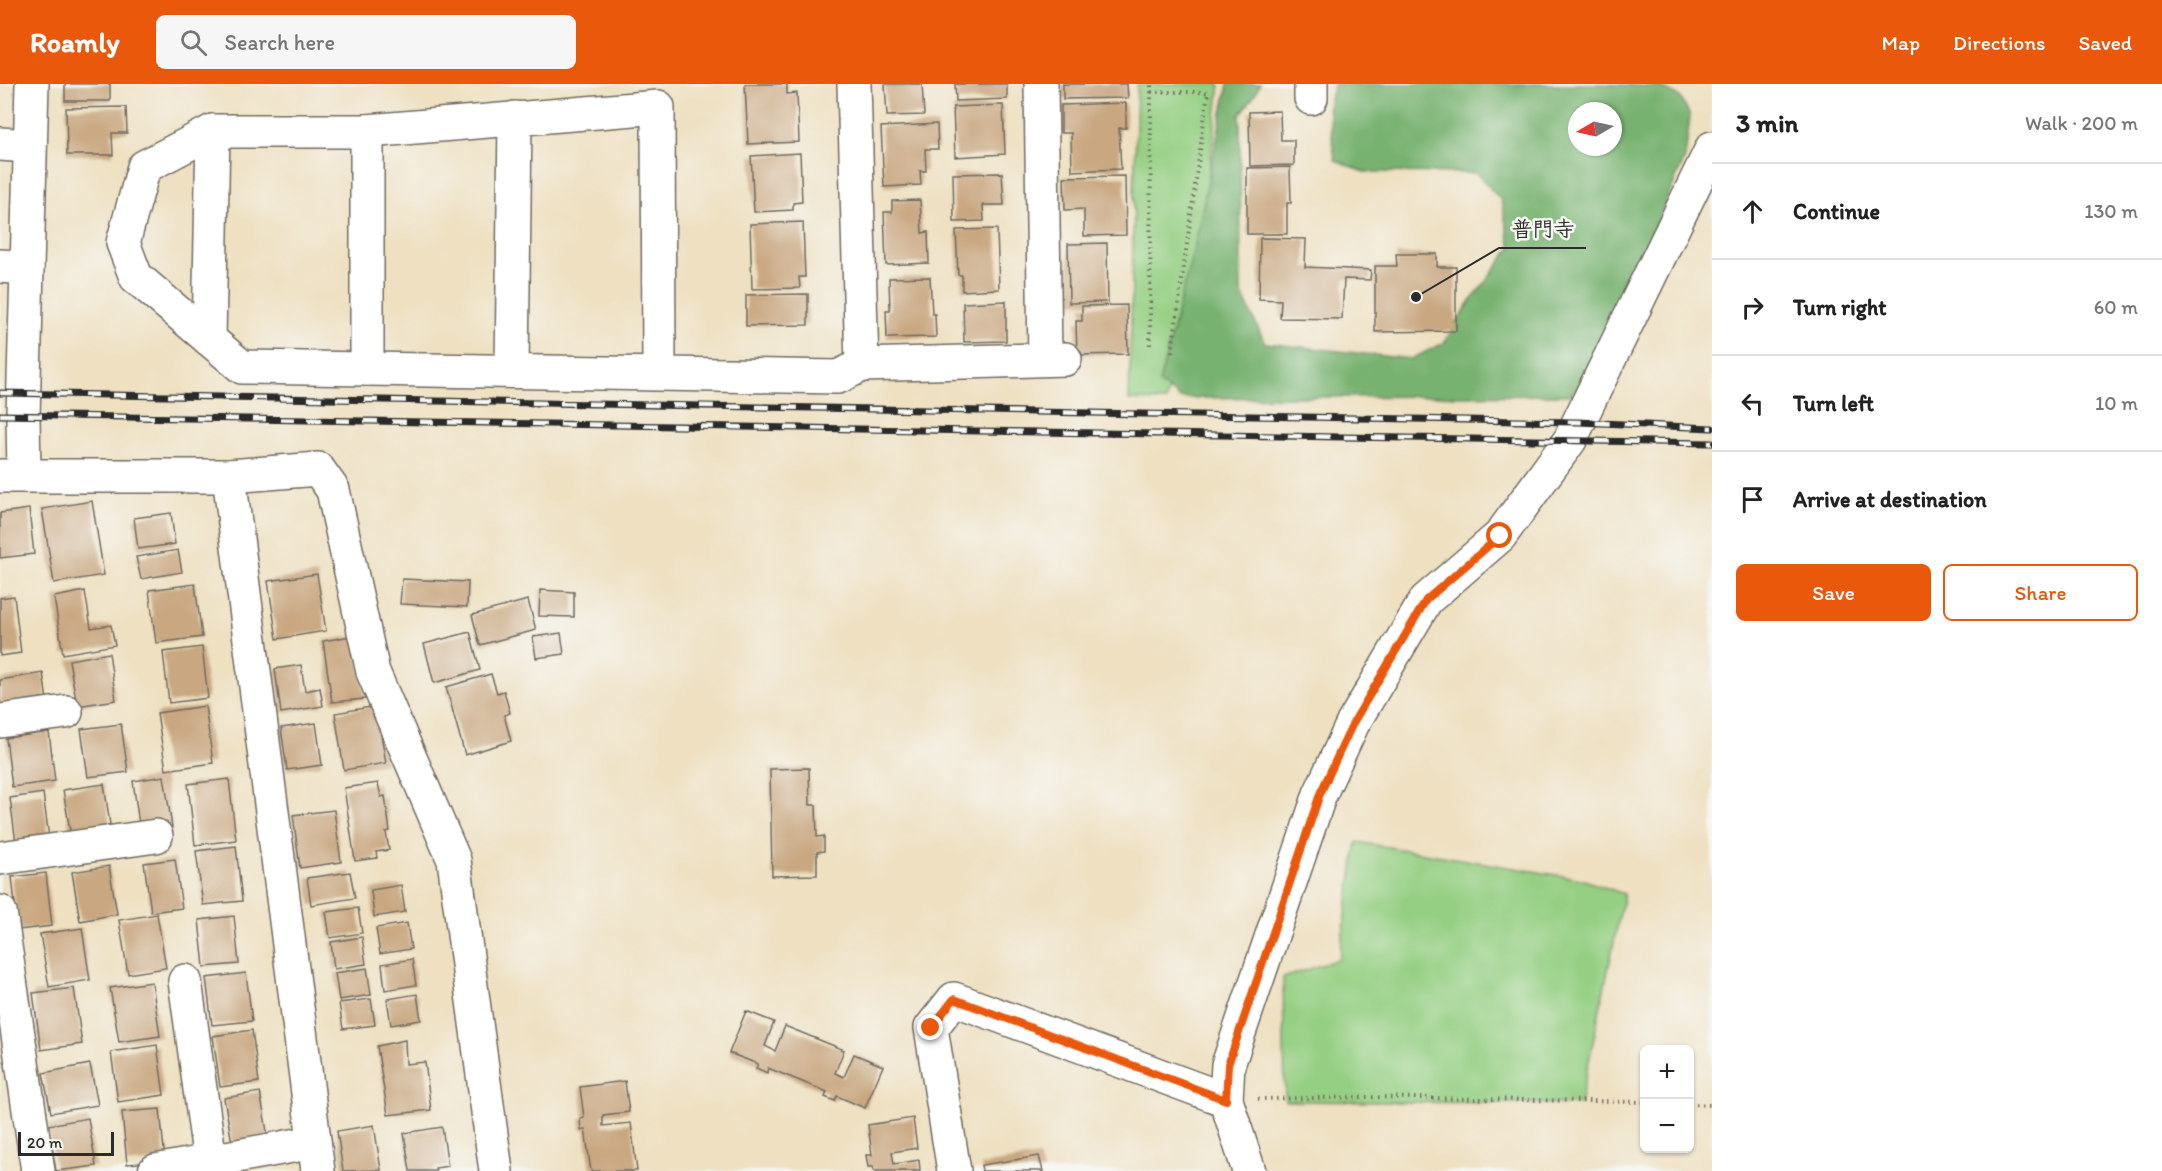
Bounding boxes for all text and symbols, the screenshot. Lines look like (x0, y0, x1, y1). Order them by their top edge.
search box (156, 15, 576, 69)
text: Roamly (30, 25, 120, 59)
icon: search (177, 26, 210, 59)
text: Search here (225, 29, 335, 56)
text: Map (1882, 30, 1920, 55)
text: Directions (1953, 30, 2045, 55)
text: Saved (2078, 30, 2132, 55)
north arrow (1568, 102, 1622, 156)
text: 3 min (1736, 107, 1798, 139)
text: Walk · 200 m (2025, 111, 2138, 135)
icon: ahead (1736, 195, 1769, 228)
text: Continue (1793, 198, 1880, 225)
text: 130 m (2084, 199, 2138, 223)
callout: 普門寺 (1499, 209, 1586, 248)
text: 普門寺 (1512, 216, 1575, 241)
icon: right (1736, 291, 1769, 324)
text: Turn right (1793, 294, 1887, 321)
text: 60 m (2094, 295, 2138, 319)
icon: left (1736, 387, 1769, 420)
text: Turn left (1793, 390, 1874, 417)
text: 10 m (2095, 391, 2138, 415)
icon: arrive (1736, 483, 1769, 516)
text: Arrive at destination (1793, 486, 1987, 513)
route start (1486, 522, 1512, 548)
button: Save (1736, 564, 1931, 621)
button: Share (1943, 564, 2138, 621)
route end (917, 1014, 943, 1040)
map controls (1640, 1045, 1694, 1153)
button: + (1640, 1045, 1694, 1099)
button: − (1640, 1099, 1694, 1153)
scale bar (18, 1129, 114, 1156)
text: 20 m (27, 1133, 62, 1152)

